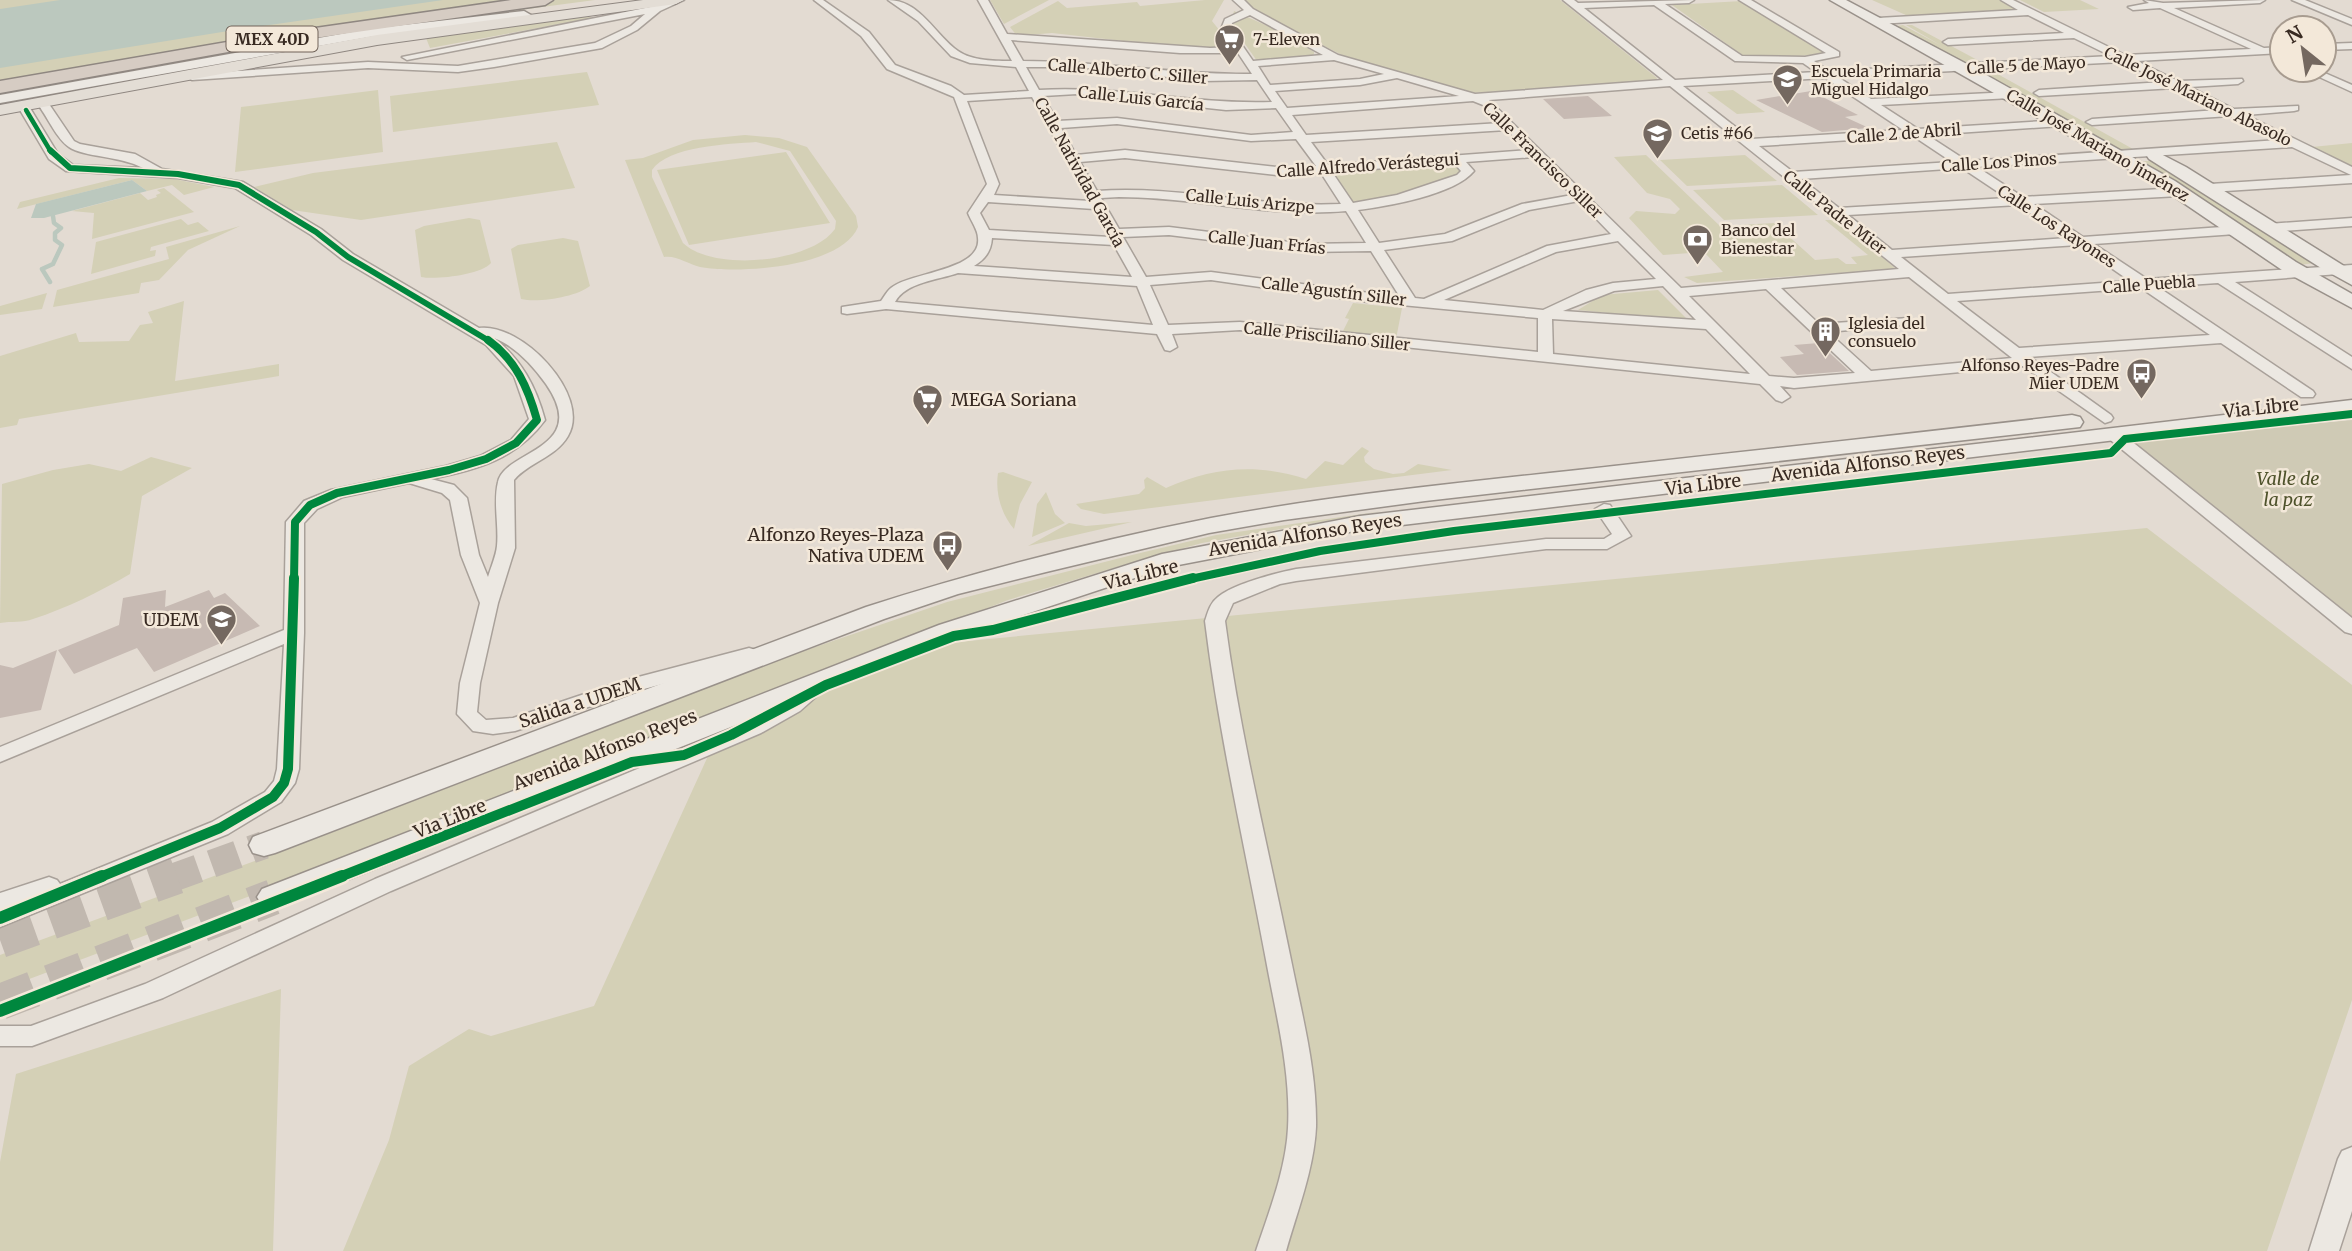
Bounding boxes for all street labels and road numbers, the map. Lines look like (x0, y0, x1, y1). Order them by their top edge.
road number: MEX 40D (226, 26, 318, 52)
street label: Calle José Mariano Abasolo (2101, 42, 2295, 150)
street label: Calle 5 de Mayo (1966, 52, 2086, 78)
street label: Calle Alberto C. Siller (1047, 54, 1209, 88)
street label: Calle Luis García (1077, 81, 1205, 115)
street label: Calle José Mariano Jiménez (2003, 84, 2193, 206)
street label: Calle Natividad García (1031, 94, 1130, 251)
street label: Calle Francisco Siller (1479, 98, 1607, 222)
street label: Calle 2 de Abril (1846, 119, 1962, 147)
street label: Calle Los Pinos (1941, 148, 2057, 176)
street label: Calle Alfredo Verástegui (1276, 149, 1460, 181)
street label: Calle Padre Mier (1780, 166, 1890, 258)
street label: Calle Los Rayones (1994, 180, 2120, 272)
street label: Calle Luis Arizpe (1185, 184, 1315, 218)
street label: Calle Juan Frías (1207, 226, 1327, 258)
street label: Calle Puebla (2102, 271, 2196, 297)
street label: Calle Agustín Siller (1260, 272, 1408, 310)
street label: Calle Prisciliano Siller (1243, 317, 1411, 355)
street label: Via Libre (2221, 392, 2300, 423)
street label: Avenida Alfonso Reyes (1769, 440, 1966, 487)
street label: Via Libre (1663, 468, 1742, 501)
street label: Avenida Alfonso Reyes (1206, 508, 1403, 561)
street label: Via Libre (1100, 554, 1181, 595)
street label: Salida a UDEM (516, 672, 644, 733)
street label: Avenida Alfonso Reyes (509, 704, 700, 796)
street label: Via Libre (409, 794, 489, 844)

